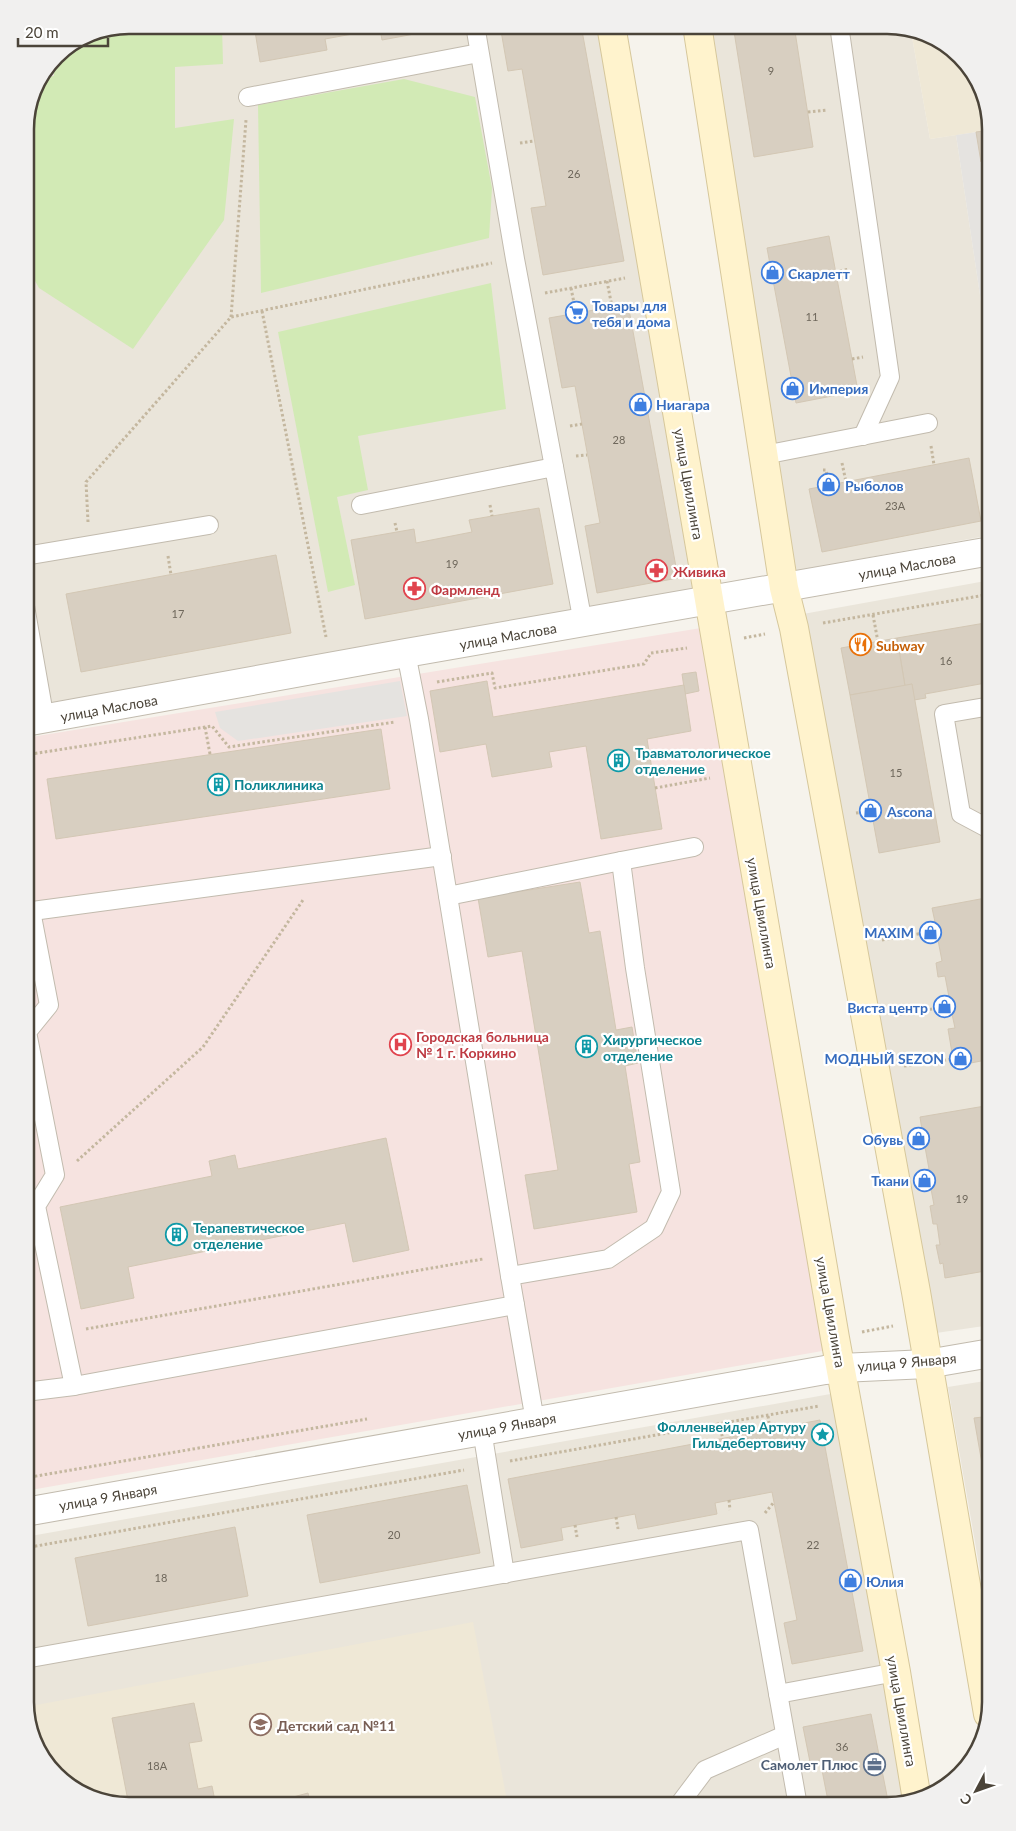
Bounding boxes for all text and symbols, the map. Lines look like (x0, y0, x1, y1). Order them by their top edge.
scale bar (18, 15, 108, 47)
text: 20 m (25, 23, 59, 41)
house number: 9 (768, 64, 774, 77)
house number: 26 (568, 167, 580, 180)
shop icon: Скарлетт (760, 261, 784, 285)
place label: Скарлетт (788, 265, 851, 282)
place label: Товары для тебя и дома (592, 297, 671, 330)
supermarket icon: Товары для тебя и дома (564, 301, 588, 325)
house number: 11 (806, 310, 818, 323)
shop icon: Империя (781, 376, 805, 400)
place label: Империя (809, 380, 868, 397)
shop icon: Ниагара (628, 392, 652, 416)
place label: Ниагара (656, 396, 710, 413)
street label: улица Цвиллинга (671, 427, 707, 541)
house number: 28 (613, 433, 625, 446)
shop icon: Рыболов (817, 473, 841, 497)
place label: Рыболов (845, 477, 904, 494)
house number: 23А (885, 499, 906, 512)
street label: улица Маслова (857, 549, 957, 583)
house number: 19 (446, 557, 458, 570)
pharmacy icon: Живика (645, 559, 669, 583)
place label: Живика (673, 563, 726, 580)
pharmacy icon: Фармленд (403, 577, 427, 601)
place label: Фармленд (431, 581, 500, 598)
house number: 17 (172, 607, 184, 620)
street label: улица Маслова (458, 619, 558, 653)
restaurant icon: Subway (848, 633, 872, 657)
place label: Subway (876, 637, 925, 654)
house number: 16 (940, 654, 952, 667)
street label: улица Маслова (59, 691, 159, 725)
place label: Травматологическое отделение (635, 744, 771, 777)
building icon: Травматологическое отделение (607, 748, 631, 772)
house number: 15 (890, 766, 902, 779)
building icon: Поликлиника (206, 772, 230, 796)
place label: Поликлиника (234, 776, 324, 793)
shop icon: Ascona (859, 799, 883, 823)
place label: Ascona (886, 803, 933, 820)
street label: улица Цвиллинга (744, 856, 780, 970)
shop icon: MAXIM (918, 920, 942, 944)
place label: MAXIM (864, 924, 914, 941)
shop icon: Виста центр (932, 995, 956, 1019)
place label: Виста центр (847, 999, 928, 1016)
place label: Городская больница № 1 г. Коркино (416, 1028, 549, 1061)
place label: Хирургическое отделение (603, 1031, 702, 1064)
hospital icon: Городская больница № 1 г. Коркино (388, 1032, 412, 1056)
building icon: Хирургическое отделение (575, 1035, 599, 1059)
shop icon: МОДНЫЙ SEZON (948, 1046, 972, 1070)
place label: МОДНЫЙ SEZON (825, 1050, 944, 1067)
shop icon: Обувь (907, 1127, 931, 1151)
place label: Обувь (863, 1131, 903, 1148)
shop icon: Ткани (913, 1168, 937, 1192)
place label: Ткани (871, 1172, 909, 1189)
house number: 19 (956, 1192, 968, 1205)
place label: Терапевтическое отделение (193, 1219, 305, 1252)
building icon: Терапевтическое отделение (165, 1223, 189, 1247)
street label: улица Цвиллинга (813, 1255, 849, 1369)
street label: улица 9 Января (857, 1349, 957, 1375)
street label: улица 9 Января (457, 1409, 557, 1443)
place label: Фолленвейдер Артуру Гильдебертовичу (657, 1418, 807, 1451)
place icon: Фолленвейдер Артуру Гильдебертовичу (810, 1422, 834, 1446)
street label: улица 9 Января (58, 1480, 158, 1514)
house number: 20 (388, 1528, 401, 1541)
house number: 22 (807, 1538, 819, 1551)
shop icon: Юлия (838, 1569, 862, 1593)
house number: 18 (155, 1571, 167, 1584)
place label: Юлия (866, 1573, 904, 1590)
street label: улица Цвиллинга (884, 1654, 920, 1768)
school or university icon: Детский сад №11 (249, 1713, 273, 1737)
place label: Детский сад №11 (277, 1717, 395, 1734)
house number: 36 (836, 1740, 848, 1753)
office icon: Самолет Плюс (862, 1752, 886, 1776)
place label: Самолет Плюс (761, 1756, 858, 1773)
house number: 18А (147, 1759, 168, 1772)
north arrow (951, 1766, 1001, 1816)
text: С (956, 1790, 975, 1809)

